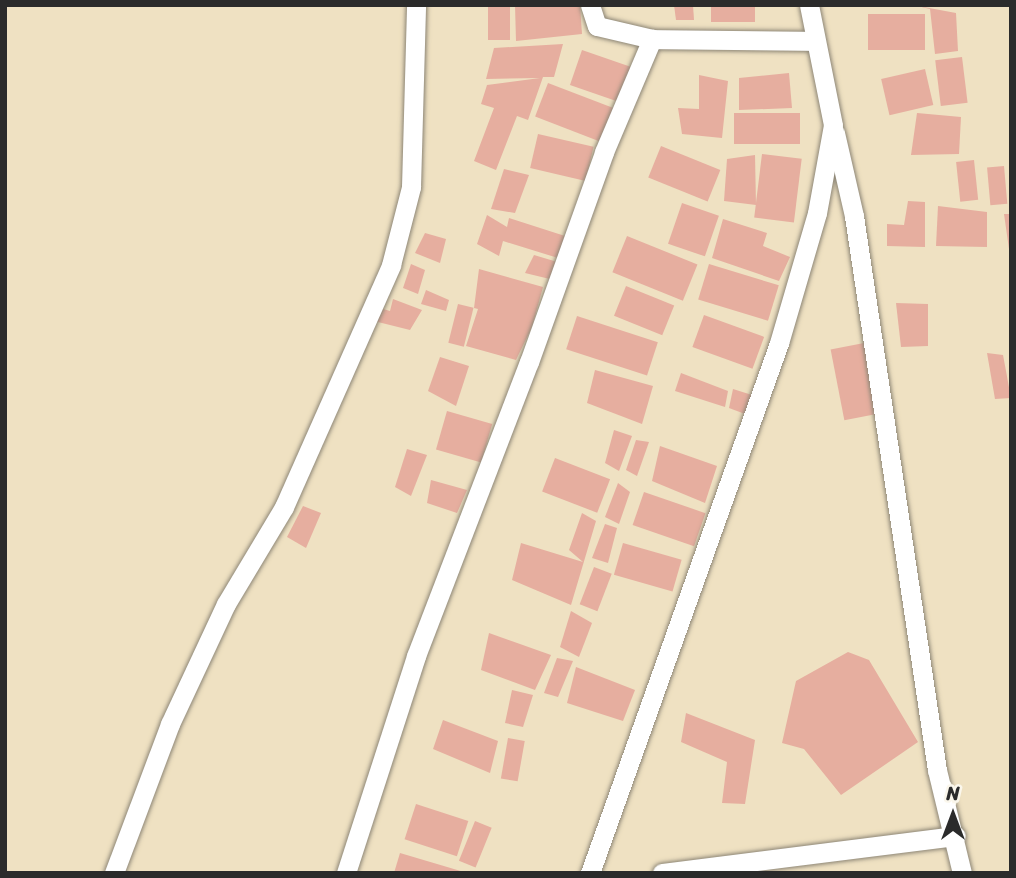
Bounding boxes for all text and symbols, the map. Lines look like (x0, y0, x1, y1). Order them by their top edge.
text: N (946, 777, 960, 810)
north arrow (918, 780, 988, 850)

